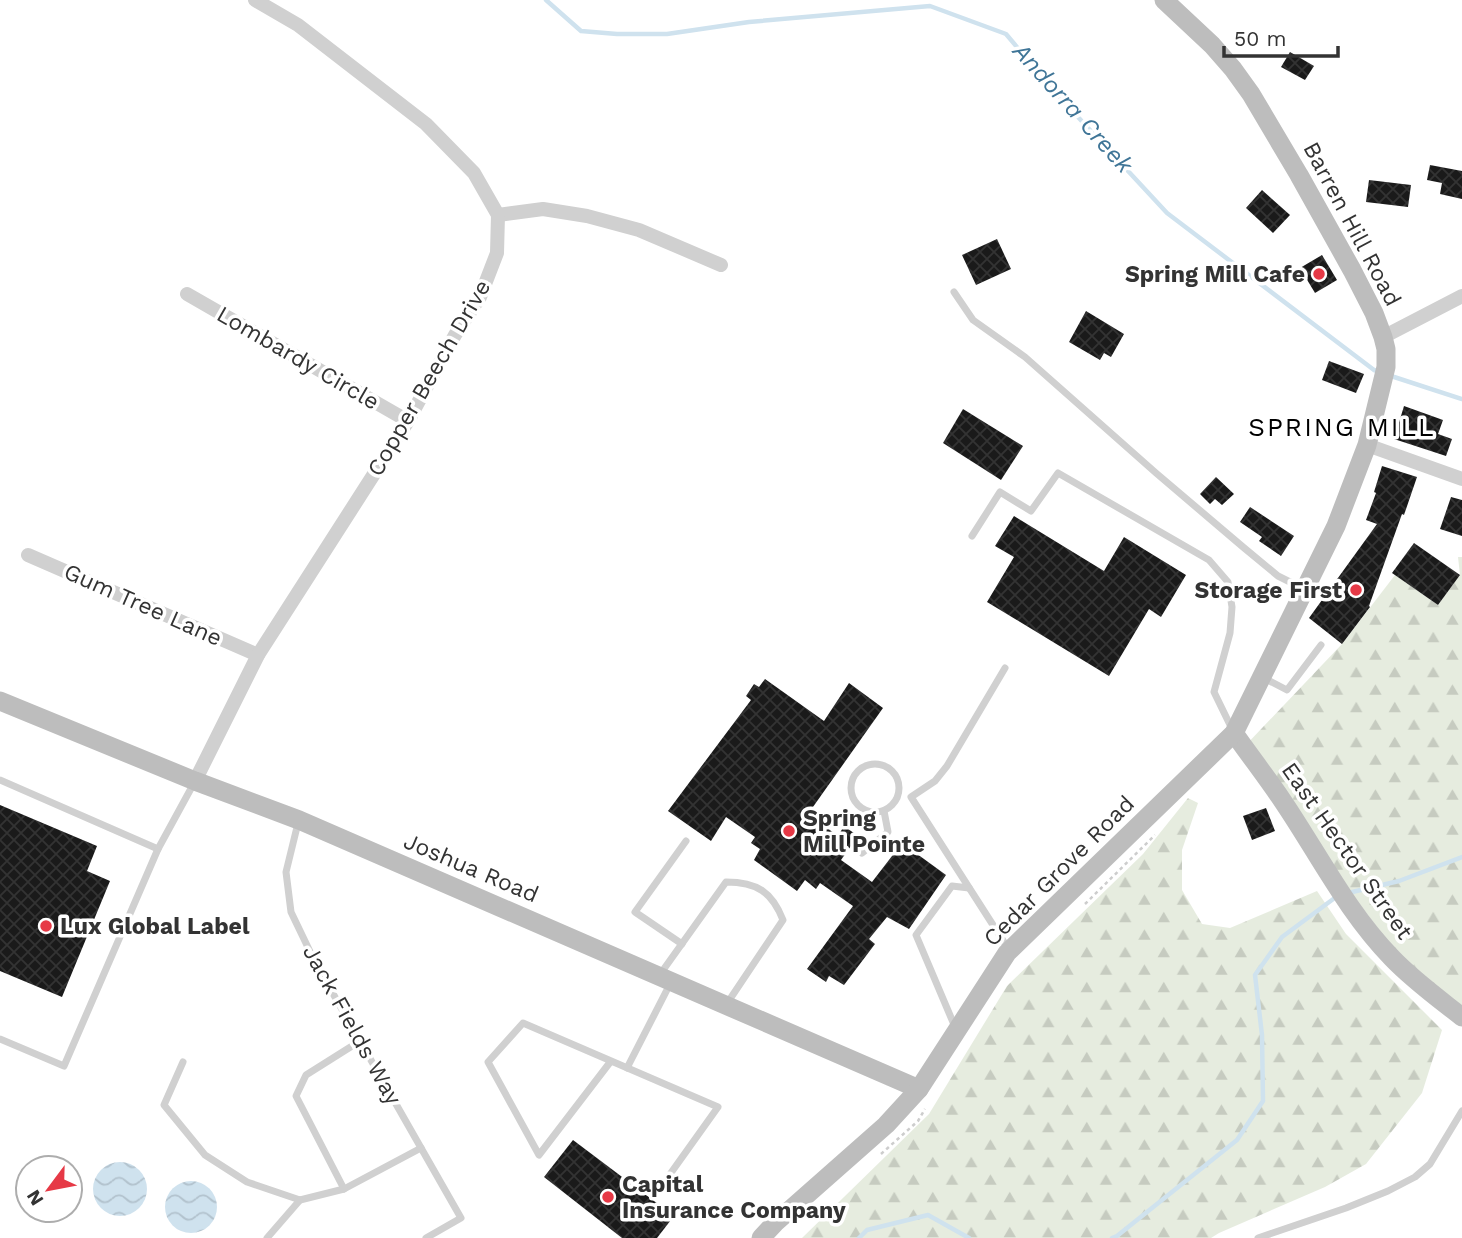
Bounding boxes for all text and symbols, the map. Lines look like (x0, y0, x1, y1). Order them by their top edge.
scale bar (1224, 14, 1338, 58)
text: 50 m (1234, 26, 1286, 51)
water label: Andorra Creek (1007, 36, 1139, 180)
street label: Barren Hill Road (1297, 137, 1407, 311)
place label: Spring Mill Cafe (1125, 261, 1305, 288)
marker: Spring Mill Cafe (1311, 266, 1327, 282)
street label: Copper Beech Drive (362, 275, 496, 481)
street label: Lombardy Circle (212, 300, 384, 416)
district label: SPRING MILL (1248, 412, 1436, 442)
street label: Gum Tree Lane (60, 558, 226, 652)
place label: Storage First (1195, 577, 1342, 604)
marker: Storage First (1348, 582, 1364, 598)
street label: East Hector Street (1276, 757, 1418, 945)
street label: Cedar Grove Road (978, 790, 1140, 952)
place label: Spring Mill Pointe (803, 805, 925, 858)
marker: Spring Mill Pointe (781, 823, 797, 839)
street label: Joshua Road (400, 828, 542, 908)
place label: Lux Global Label (60, 913, 250, 940)
marker: Lux Global Label (38, 918, 54, 934)
street label: Jack Fields Way (297, 940, 407, 1110)
north arrow (14, 1154, 84, 1224)
place label: Capital Insurance Company (622, 1171, 846, 1224)
text: N (22, 1186, 48, 1210)
marker: Capital Insurance Company (600, 1189, 616, 1205)

